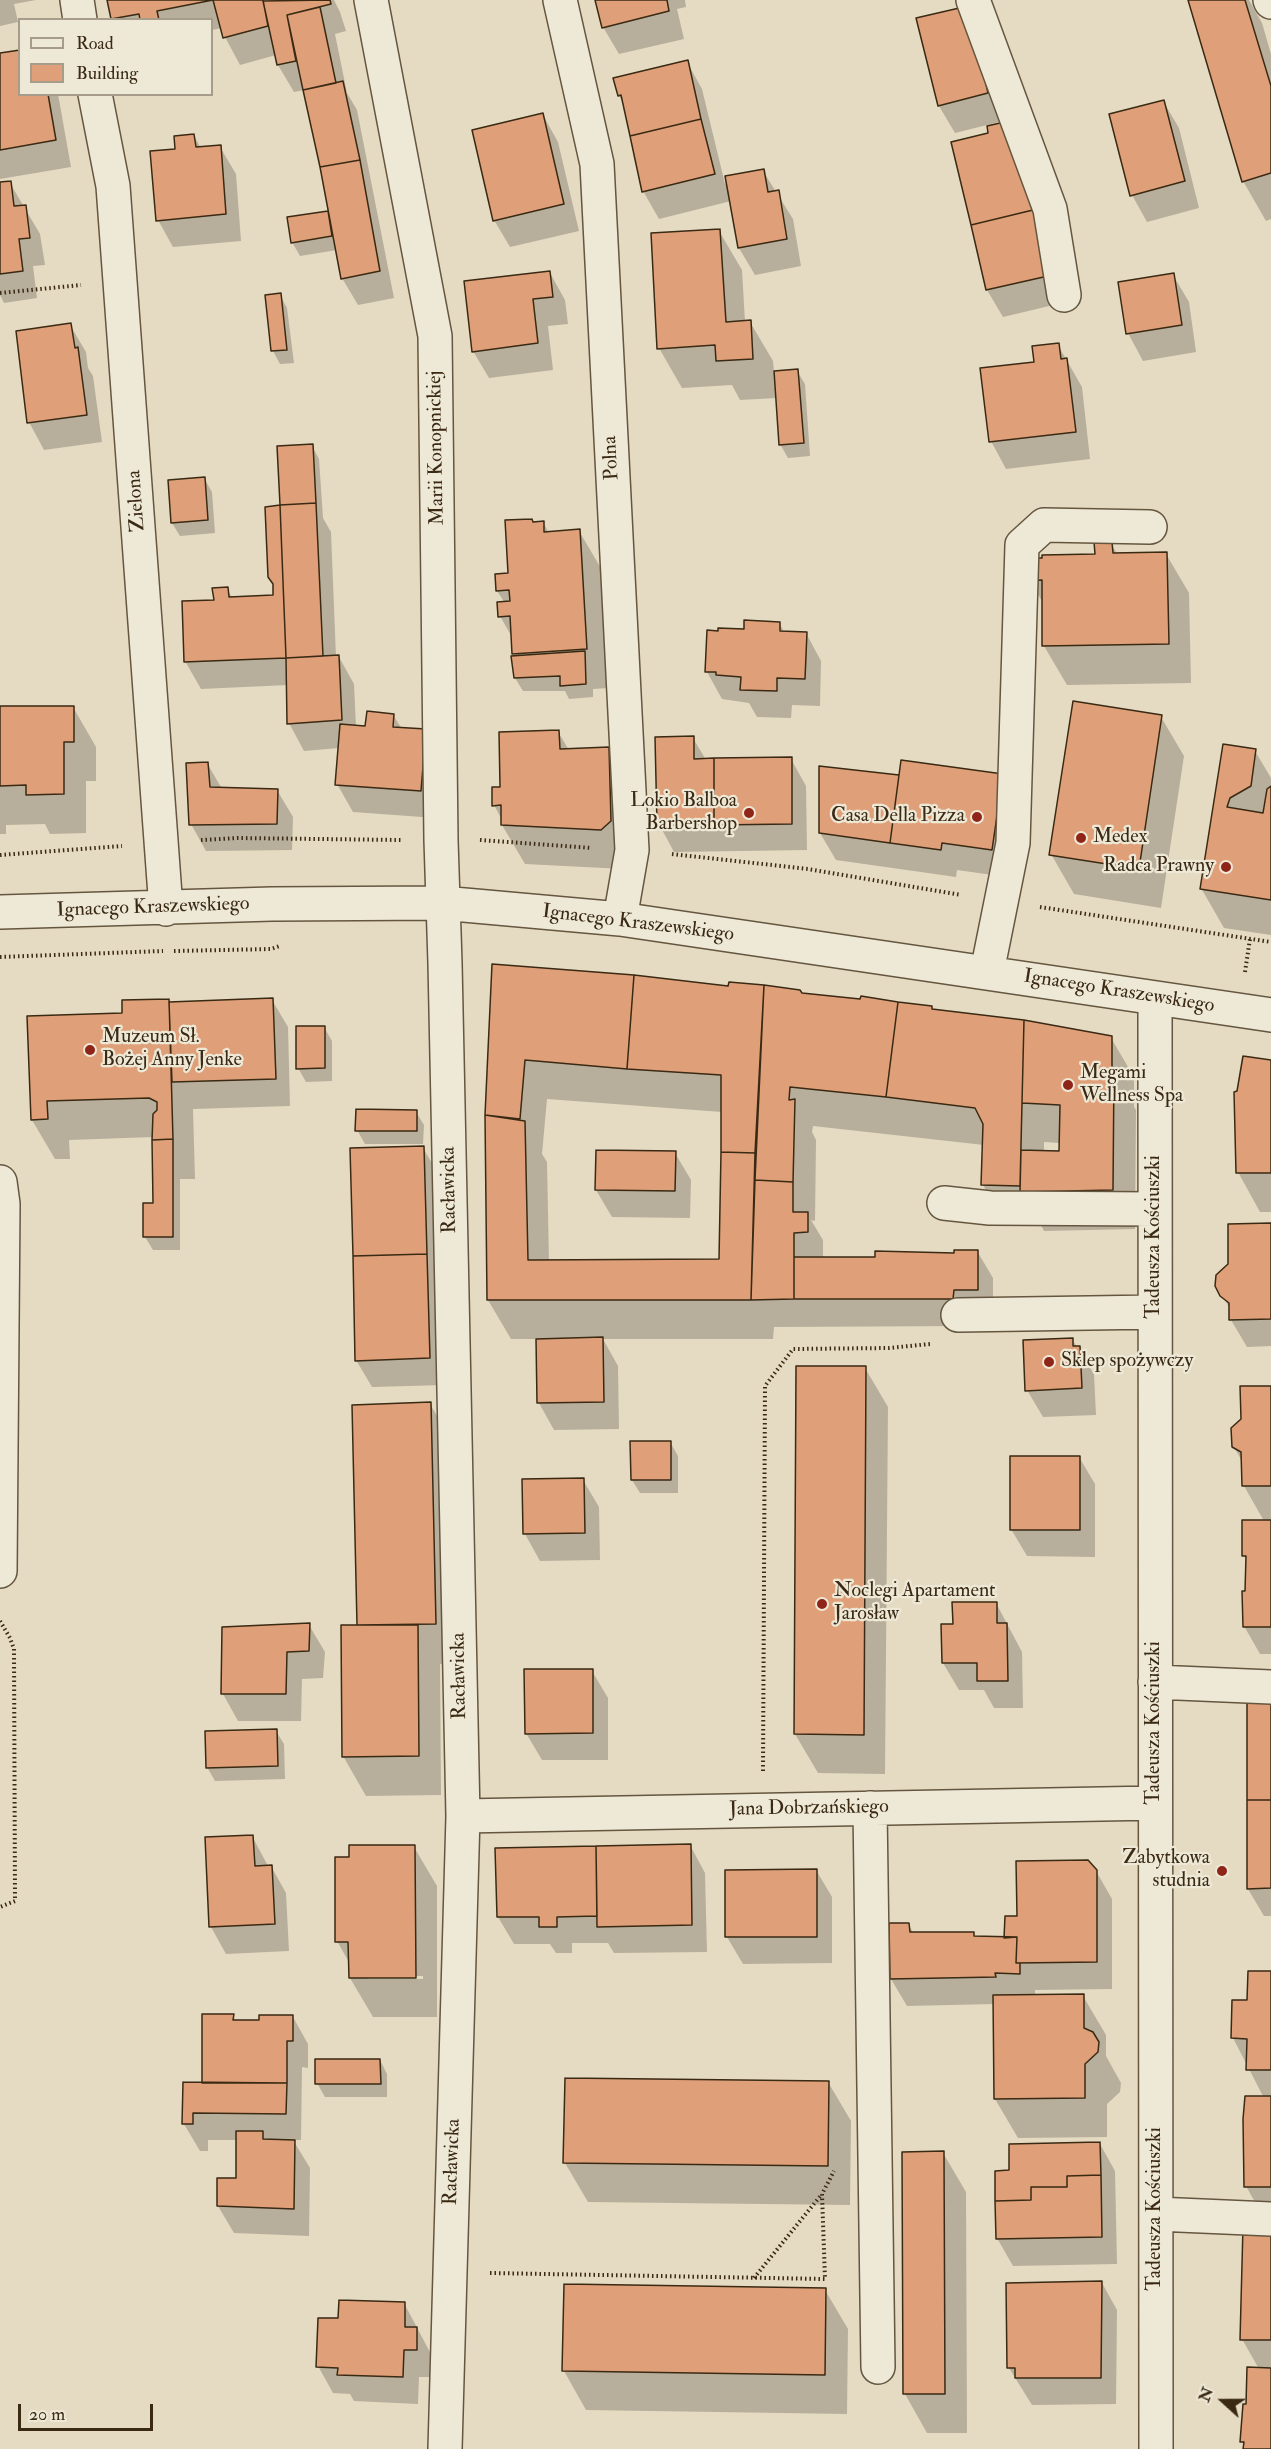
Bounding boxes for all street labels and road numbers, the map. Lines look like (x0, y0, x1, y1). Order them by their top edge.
street label: Marii Konopnickiej (424, 371, 450, 525)
street label: Polna (599, 435, 625, 481)
street label: Zielona (123, 469, 151, 533)
street label: Ignacego Kraszewskiego (56, 893, 250, 923)
street label: Ignacego Kraszewskiego (541, 900, 735, 948)
street label: Ignacego Kraszewskiego (1022, 965, 1216, 1019)
street label: Racławicka (437, 1146, 463, 1234)
street label: Tadeusza Kościuszki (1143, 1155, 1167, 1319)
street label: Racławicka (447, 1632, 473, 1720)
street label: Tadeusza Kościuszki (1143, 1641, 1167, 1805)
street label: Jana Dobrzańskiego (729, 1796, 889, 1822)
street label: Racławicka (439, 2118, 467, 2206)
street label: Tadeusza Kościuszki (1144, 2127, 1168, 2291)

